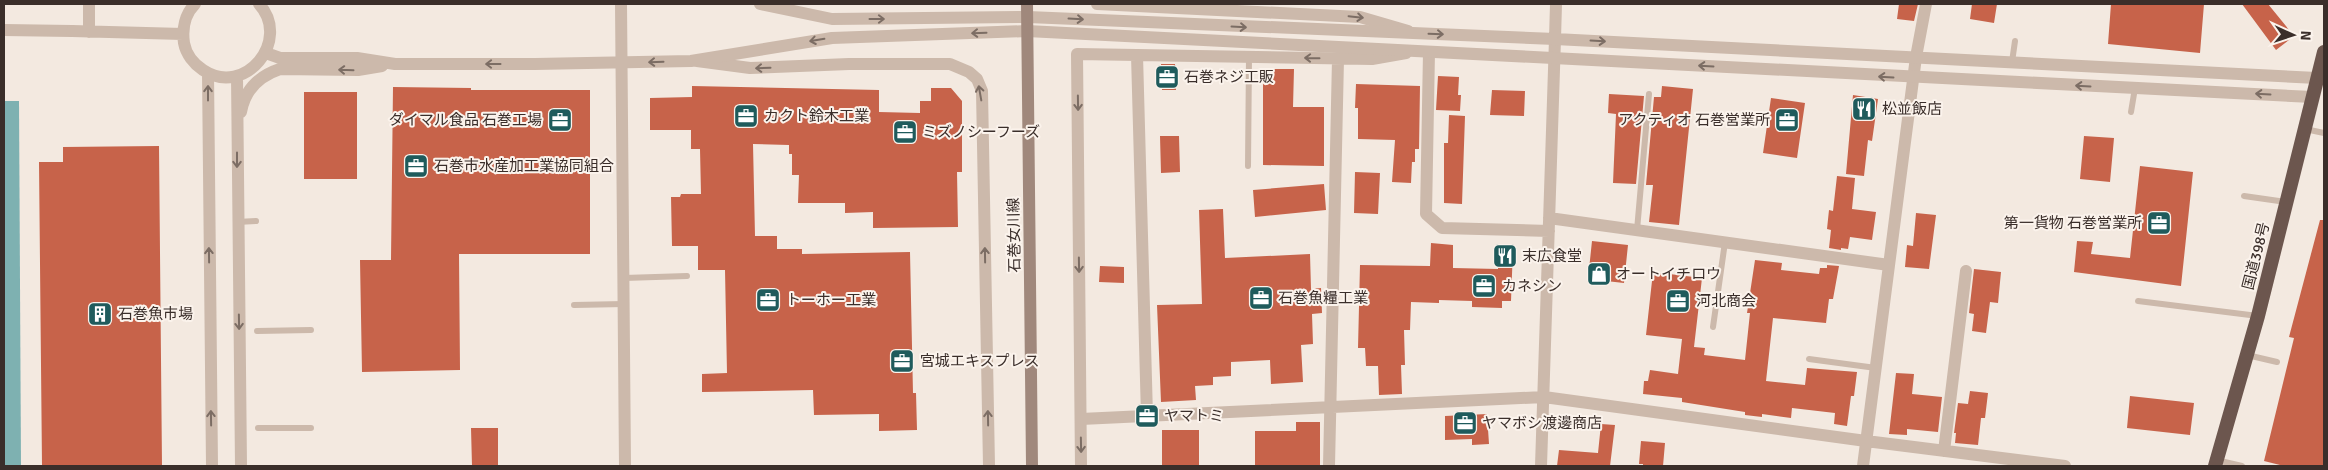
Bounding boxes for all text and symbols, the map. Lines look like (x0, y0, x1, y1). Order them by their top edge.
north arrow (2268, 10, 2318, 60)
one-way arrow (1347, 12, 1363, 22)
one-way arrow (869, 14, 885, 23)
one-way arrow (1068, 15, 1084, 24)
one-way arrow (1230, 22, 1246, 31)
one-way arrow (971, 28, 988, 38)
one-way arrow (1428, 30, 1444, 39)
text: N (2297, 30, 2314, 41)
one-way arrow (809, 36, 825, 46)
one-way arrow (1590, 37, 1606, 46)
one-way arrow (1305, 53, 1321, 63)
one-way arrow (648, 57, 664, 66)
one-way arrow (485, 59, 502, 69)
one-way arrow (1699, 62, 1715, 71)
one-way arrow (755, 63, 771, 72)
office icon: 石巻ネジ工販 (1154, 64, 1180, 90)
one-way arrow (339, 65, 355, 74)
place label: 石巻ネジ工販 (1184, 68, 1274, 86)
one-way arrow (1878, 72, 1894, 81)
one-way arrow (2076, 81, 2092, 90)
one-way arrow (203, 85, 213, 101)
one-way arrow (975, 85, 985, 101)
one-way arrow (2256, 90, 2272, 99)
one-way arrow (1073, 94, 1083, 110)
restaurant icon: 松並飯店 (1851, 96, 1877, 122)
place label: 松並飯店 (1882, 100, 1942, 118)
office icon: カクト鈴木工業 (733, 103, 759, 129)
office icon: ダイマル食品 石巻工場 (547, 107, 573, 133)
place label: カクト鈴木工業 (764, 107, 869, 125)
office icon: アクティオ 石巻営業所 (1774, 107, 1800, 133)
place label: ダイマル食品 石巻工場 (389, 111, 542, 129)
place label: アクティオ 石巻営業所 (1618, 111, 1770, 129)
office icon: ミズノシーフーズ (892, 119, 918, 145)
place label: ミズノシーフーズ (922, 123, 1040, 141)
one-way arrow (232, 152, 242, 168)
office icon: 石巻市水産加工業協同組合 (403, 153, 429, 179)
place label: 石巻市水産加工業協同組合 (434, 157, 614, 175)
street label: 石巻女川線 (1004, 197, 1024, 273)
office icon: 第一貨物 石巻営業所 (2146, 210, 2172, 236)
place label: 第一貨物 石巻営業所 (2004, 214, 2142, 232)
street label: 国道398号 (2239, 220, 2273, 292)
restaurant icon: 末広食堂 (1492, 243, 1518, 269)
one-way arrow (205, 247, 214, 263)
one-way arrow (980, 247, 990, 264)
place label: 末広食堂 (1522, 247, 1582, 265)
one-way arrow (1074, 256, 1084, 273)
shop icon: オートイチロウ (1586, 261, 1612, 287)
place label: オートイチロウ (1616, 265, 1721, 283)
office icon: カネシン (1471, 273, 1497, 299)
place label: カネシン (1502, 277, 1562, 295)
office icon: 石巻魚糧工業 (1248, 285, 1274, 311)
office icon: トーホー工業 (755, 287, 781, 313)
office icon: 河北商会 (1665, 288, 1691, 314)
place label: 石巻魚糧工業 (1278, 289, 1368, 307)
place label: トーホー工業 (786, 291, 876, 309)
place label: 河北商会 (1696, 292, 1756, 310)
building icon: 石巻魚市場 (87, 301, 113, 327)
place label: 石巻魚市場 (118, 305, 193, 323)
one-way arrow (234, 314, 244, 330)
office icon: 宮城エキスプレス (889, 348, 915, 374)
place label: 宮城エキスプレス (920, 352, 1040, 370)
office icon: ヤマトミ (1134, 403, 1160, 429)
place label: ヤマトミ (1164, 407, 1224, 425)
one-way arrow (206, 410, 216, 426)
one-way arrow (983, 410, 993, 426)
office icon: ヤマボシ渡邊商店 (1452, 410, 1478, 436)
place label: ヤマボシ渡邊商店 (1482, 414, 1602, 432)
one-way arrow (1076, 436, 1086, 453)

